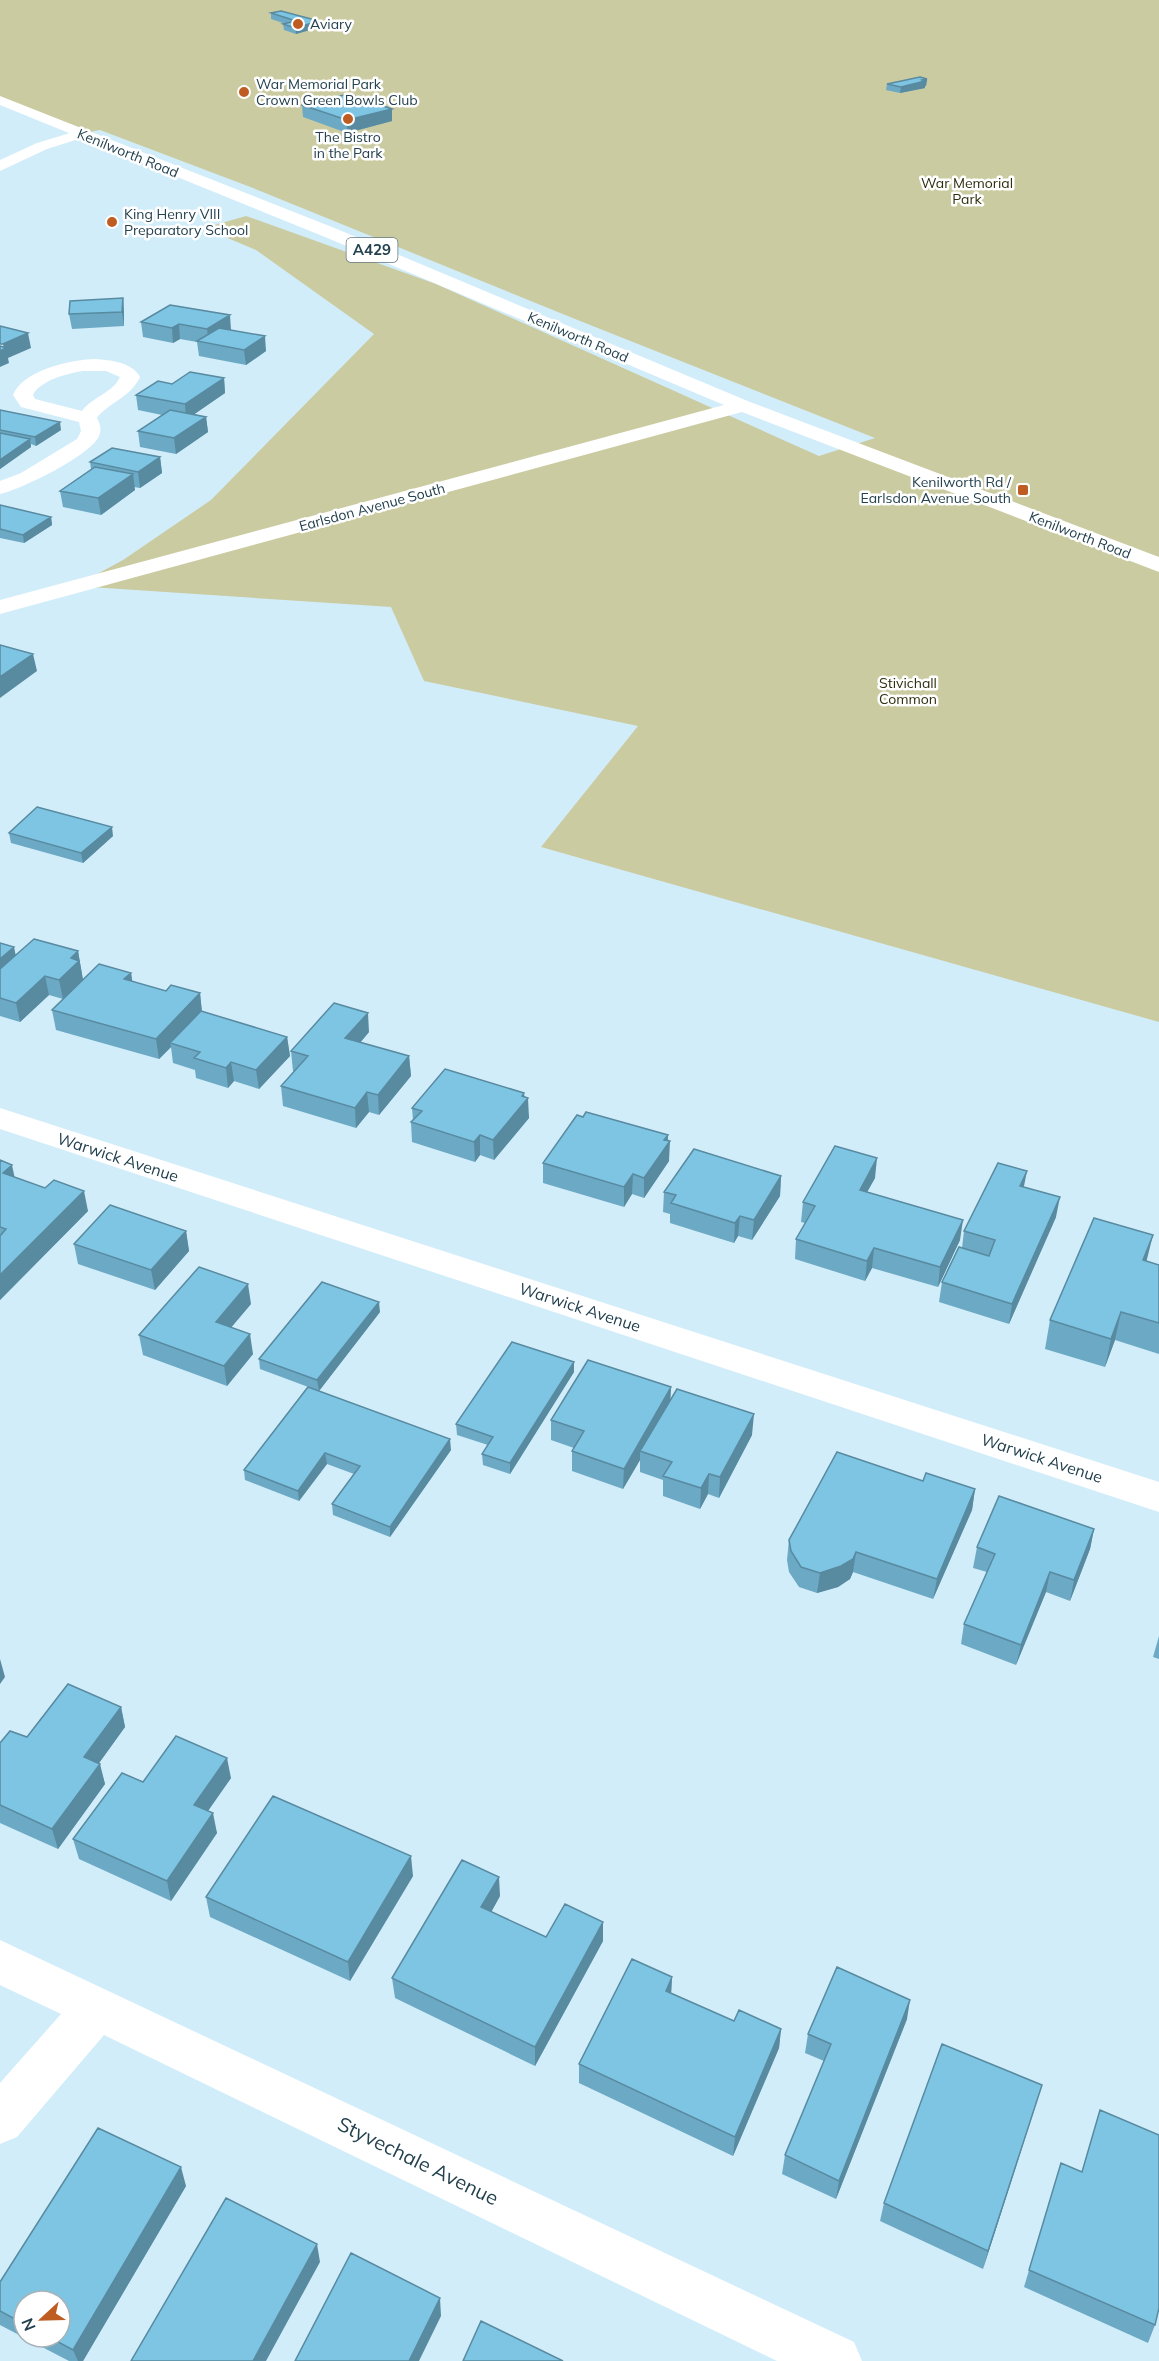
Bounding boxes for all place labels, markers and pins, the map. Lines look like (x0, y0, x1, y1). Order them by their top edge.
place label: Aviary (310, 15, 353, 33)
marker: Aviary (291, 17, 305, 31)
place label: War Memorial Park Crown Green Bowls Club (256, 75, 418, 109)
marker: War Memorial Park Crown Green Bowls Club (237, 85, 251, 99)
marker: The Bistro in the Park (341, 112, 355, 126)
place label: The Bistro in the Park (313, 128, 383, 162)
place label: King Henry VIII Preparatory School (124, 205, 248, 239)
marker: King Henry VIII Preparatory School (105, 215, 119, 229)
place label: Kenilworth Rd / Earlsdon Avenue South (861, 473, 1012, 507)
marker: Kenilworth Rd / Earlsdon Avenue South (1016, 483, 1030, 497)

